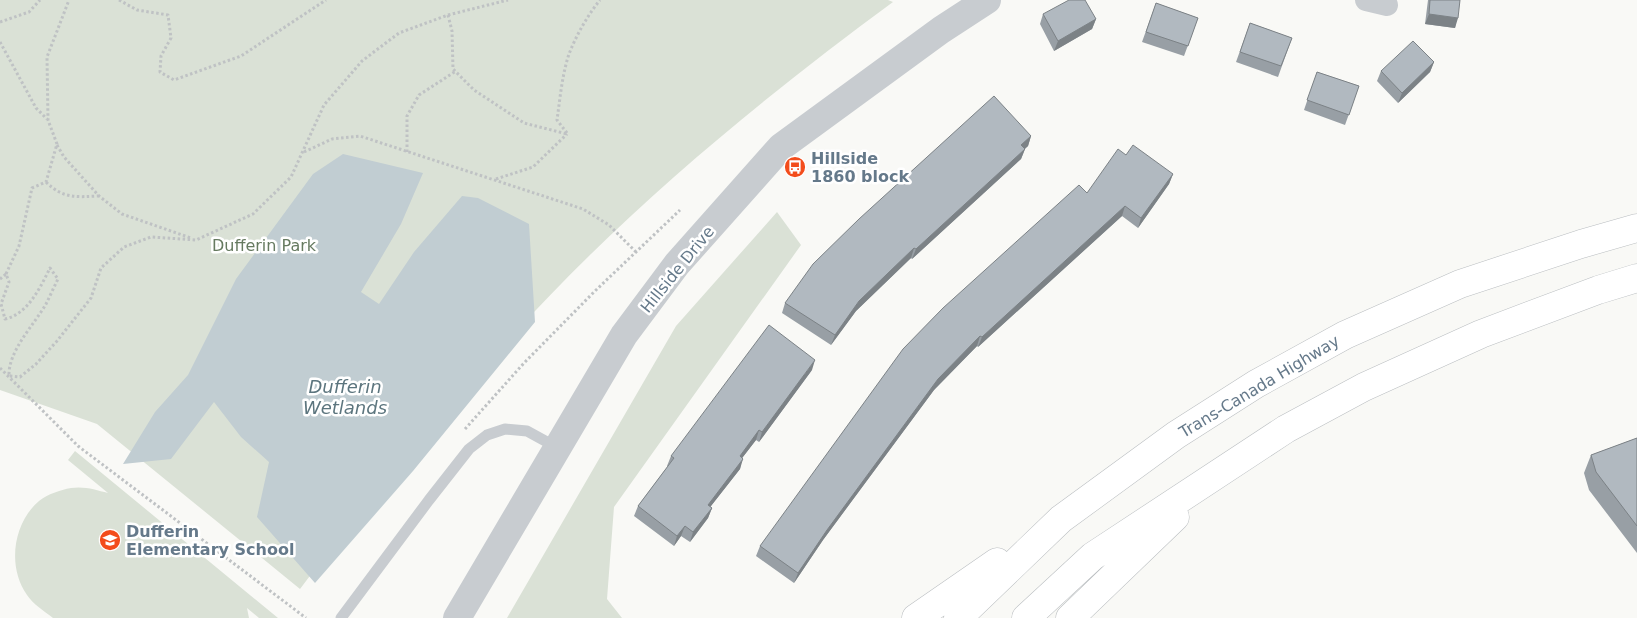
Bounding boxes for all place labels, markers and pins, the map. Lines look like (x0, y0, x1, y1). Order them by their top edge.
place label: Hillside 1860 block (811, 149, 910, 186)
bus stop icon: Hillside 1860 block (783, 155, 807, 179)
place label: Dufferin Elementary School (126, 522, 294, 559)
school or university icon: Dufferin Elementary School (98, 528, 122, 552)

